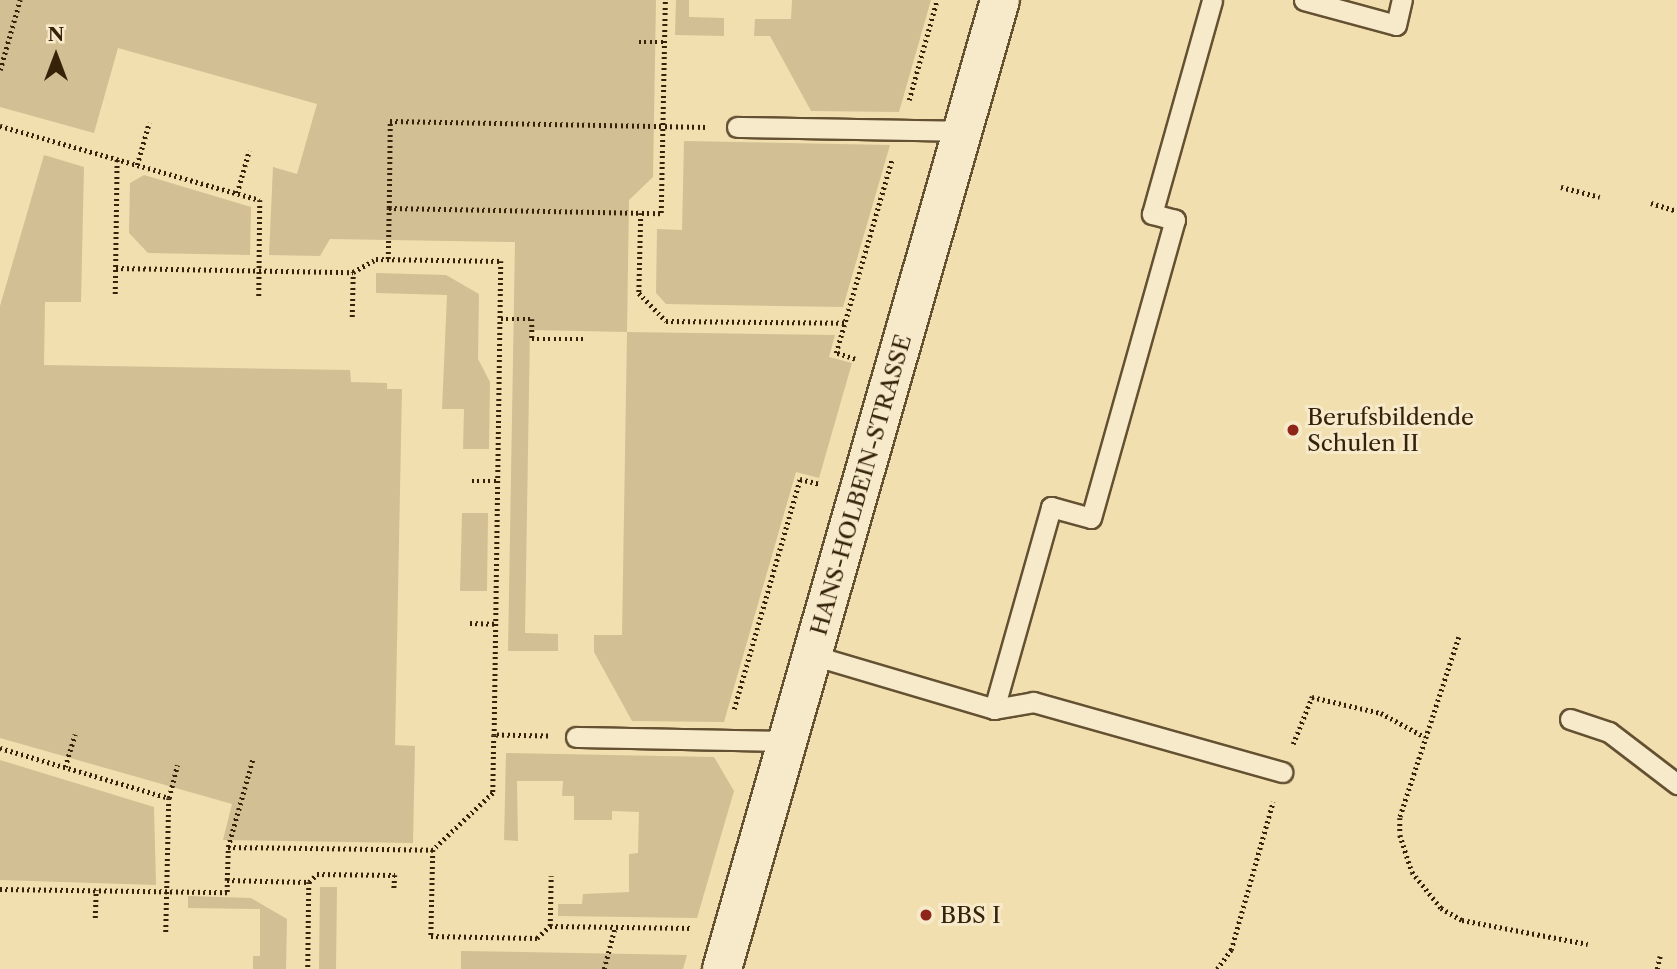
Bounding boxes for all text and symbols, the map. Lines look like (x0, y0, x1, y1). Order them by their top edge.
north arrow (21, 21, 91, 91)
text: N (48, 23, 64, 46)
street label: HANS-HOLBEIN-STRASSE (805, 331, 917, 639)
place label: Berufsbildende Schulen II (1307, 403, 1474, 457)
marker: Berufsbildende Schulen II (1285, 422, 1301, 438)
place label: BBS I (940, 901, 1001, 929)
marker: BBS I (918, 907, 934, 923)

